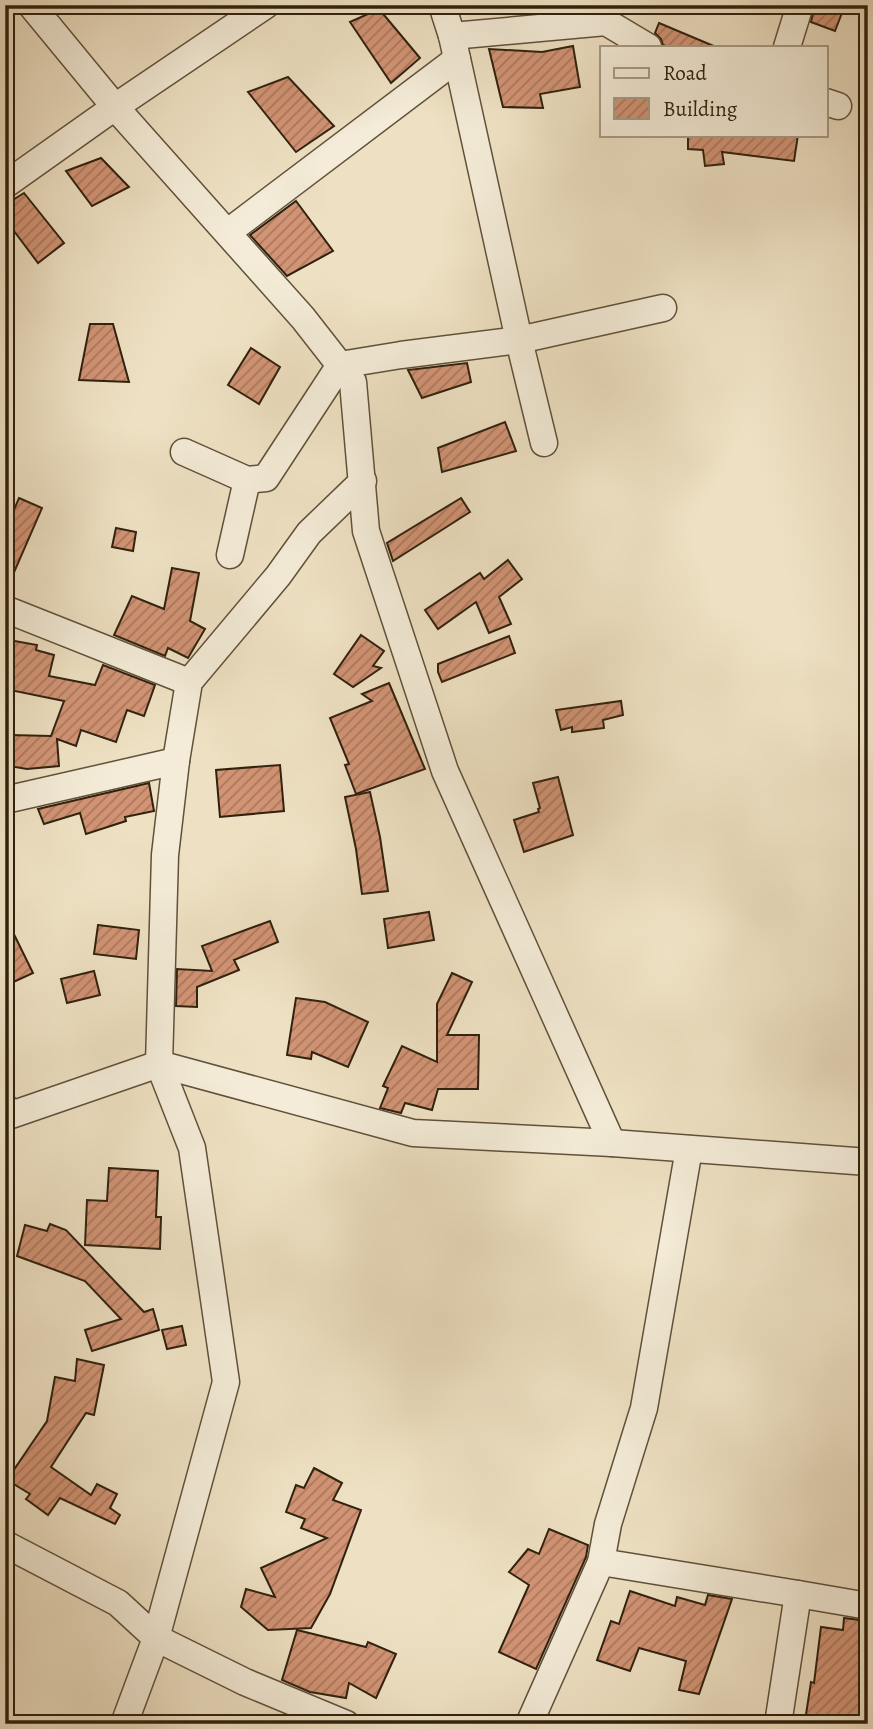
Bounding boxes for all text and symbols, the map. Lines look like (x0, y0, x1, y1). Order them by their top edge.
legend (600, 46, 828, 136)
text: Road (663, 59, 707, 87)
text: Building (663, 95, 738, 123)

